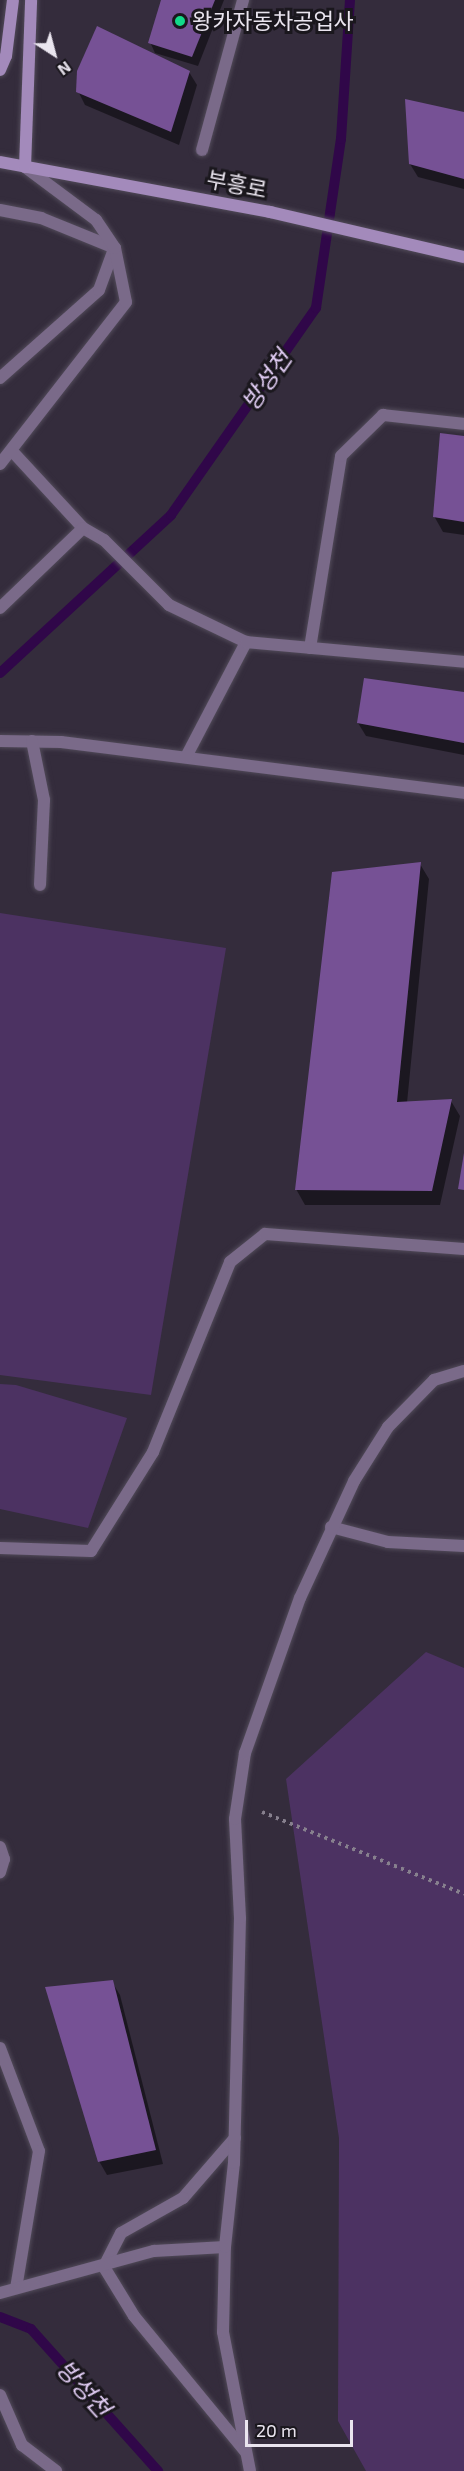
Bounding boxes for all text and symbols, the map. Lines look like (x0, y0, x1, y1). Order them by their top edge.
place label: 왕카자동차공업사 (192, 8, 354, 34)
marker: 왕카자동차공업사 (173, 14, 187, 28)
north arrow (24, 24, 84, 84)
text: N (55, 58, 75, 80)
street label: 부흥로 (205, 165, 269, 203)
water label: 방성천 (235, 345, 297, 415)
water label: 방성천 (51, 2354, 117, 2422)
scale bar (248, 2408, 356, 2446)
text: 20 m (256, 2419, 297, 2441)

